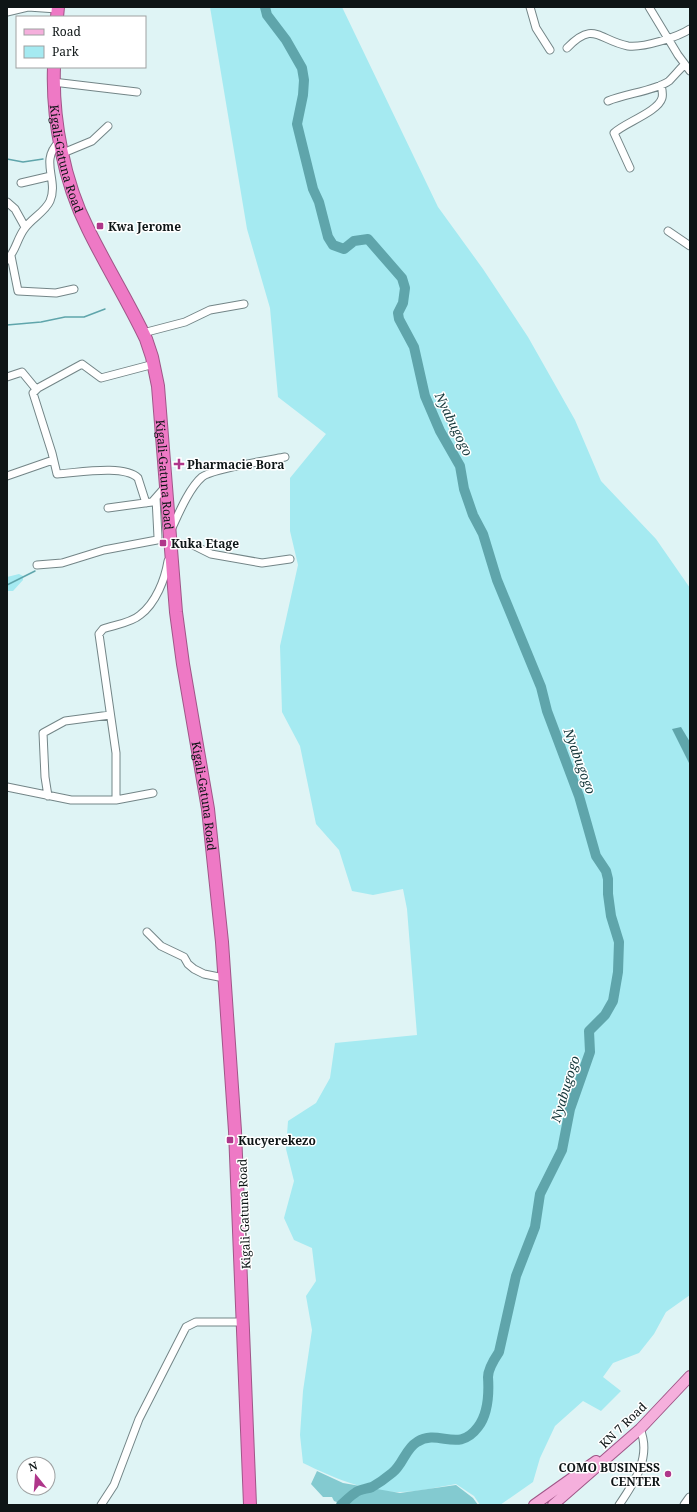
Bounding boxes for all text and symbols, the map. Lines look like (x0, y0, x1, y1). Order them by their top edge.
legend (16, 16, 146, 68)
text: Road (52, 23, 82, 40)
text: Park (52, 43, 80, 60)
street label: Kigali-Gatuna Road (46, 104, 88, 216)
place label: Kwa Jerome (108, 218, 181, 235)
marker: Kwa Jerome (95, 221, 105, 231)
water label: Nyabugogo (430, 388, 477, 459)
street label: Kigali-Gatuna Road (152, 419, 178, 531)
place label: Pharmacie Bora (187, 456, 284, 473)
marker: Pharmacie Bora (174, 459, 184, 469)
place label: Kuka Etage (171, 535, 239, 552)
marker: Kuka Etage (158, 538, 168, 548)
water label: Nyabugogo (559, 725, 600, 796)
street label: Kigali-Gatuna Road (188, 740, 221, 852)
water label: Nyabugogo (546, 1053, 584, 1125)
place label: Kucyerekezo (238, 1132, 316, 1149)
marker: Kucyerekezo (225, 1135, 235, 1145)
street label: Kigali-Gatuna Road (234, 1158, 254, 1269)
street label: KN 7 Road (596, 1398, 651, 1452)
north arrow (16, 1456, 56, 1496)
text: N (27, 1457, 40, 1474)
place label: COMO BUSINESS CENTER (559, 1459, 660, 1490)
marker: COMO BUSINESS CENTER (663, 1469, 673, 1479)

